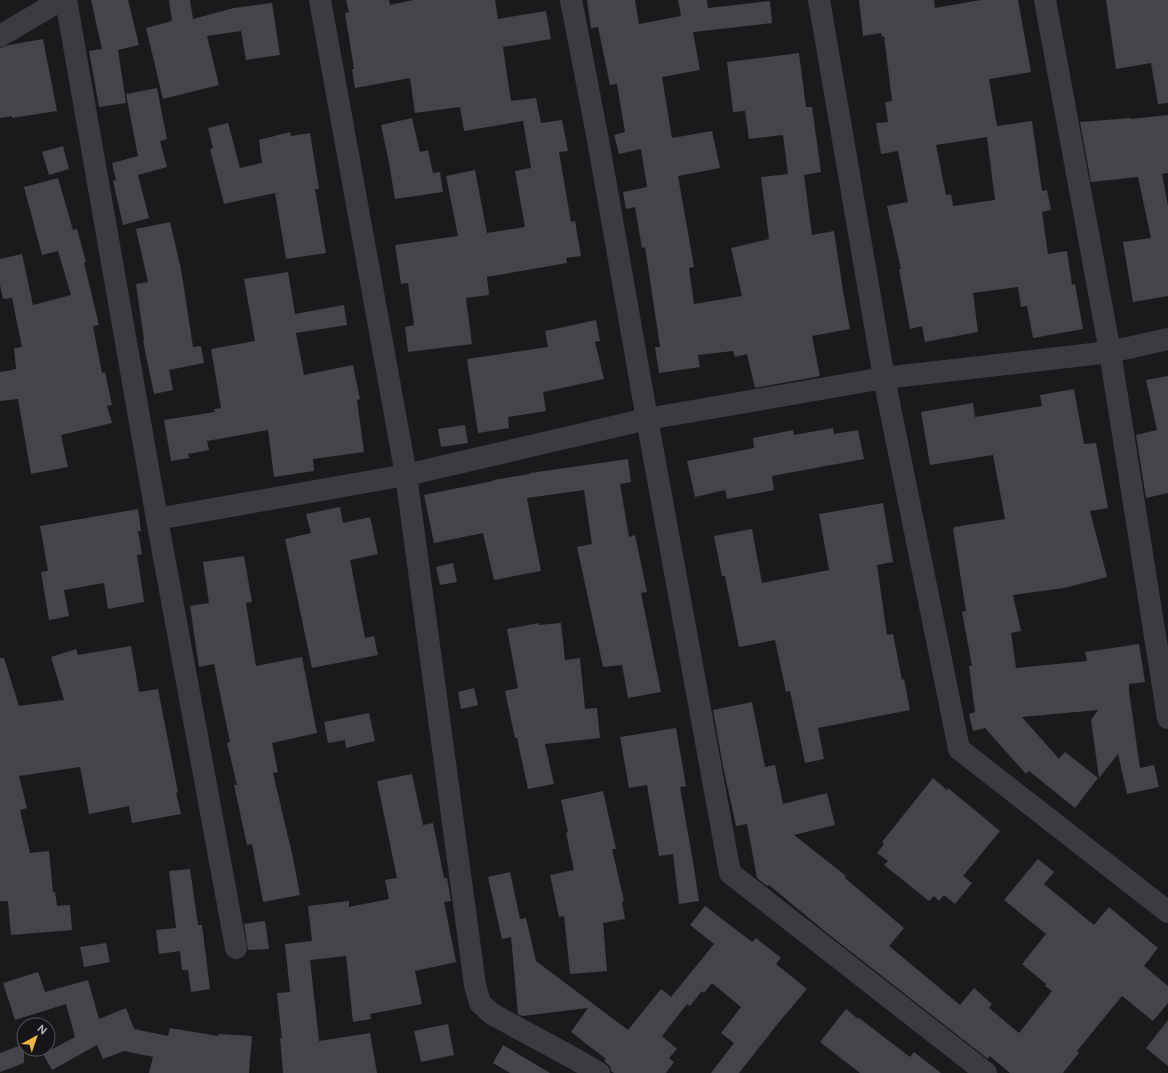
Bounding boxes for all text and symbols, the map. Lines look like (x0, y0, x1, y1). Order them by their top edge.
north arrow (16, 1017, 56, 1057)
text: N (35, 1022, 50, 1037)

